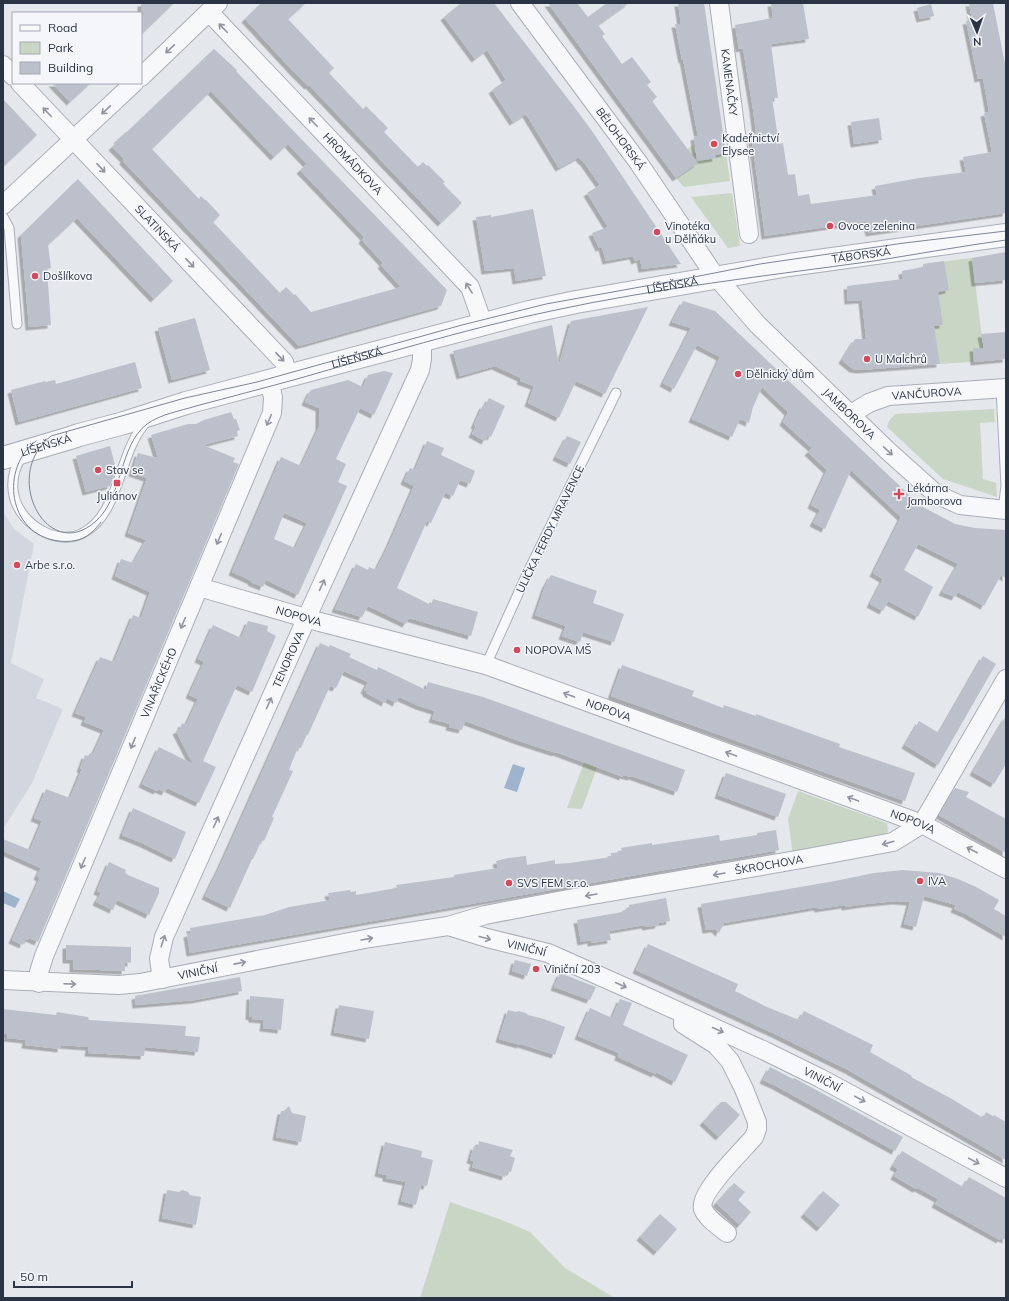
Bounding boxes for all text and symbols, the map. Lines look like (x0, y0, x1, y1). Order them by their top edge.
legend (12, 12, 142, 84)
north arrow (957, 12, 997, 52)
text: Road (48, 20, 77, 35)
one-way arrow (219, 23, 228, 33)
text: N (973, 35, 982, 49)
text: Park (48, 40, 74, 55)
one-way arrow (165, 44, 175, 54)
street label: KAMENAČKY (718, 48, 741, 117)
text: Building (48, 60, 93, 75)
one-way arrow (101, 105, 111, 115)
street label: BĚLOHORSKÁ (593, 105, 648, 173)
one-way arrow (42, 107, 52, 117)
one-way arrow (308, 117, 318, 127)
street label: HROMÁDKOVA (320, 130, 386, 198)
place label: Kadeřnictví Elysee (722, 131, 780, 158)
marker: Kadeřnictví Elysee (709, 139, 719, 149)
one-way arrow (96, 163, 105, 173)
street label: SLATINSKÁ (132, 202, 183, 255)
place label: Vinotéka u Dělňáku (665, 219, 716, 246)
place label: Ovoce zelenina (838, 219, 915, 233)
marker: Ovoce zelenina (825, 221, 835, 231)
marker: Vinotéka u Dělňáku (652, 227, 662, 237)
street label: TÁBORSKÁ (831, 244, 891, 266)
one-way arrow (185, 258, 195, 268)
place label: Došlíkova (43, 269, 92, 283)
marker: Došlíkova (30, 271, 40, 281)
street label: LÍŠEŇSKÁ (646, 274, 699, 297)
one-way arrow (465, 282, 474, 293)
street label: LÍŠEŇSKÁ (330, 344, 384, 371)
one-way arrow (275, 352, 284, 362)
place label: U Malchrů (875, 352, 927, 366)
marker: U Malchrů (862, 354, 872, 364)
place label: Dělnický dům (746, 367, 814, 381)
marker: Dělnický dům (733, 369, 743, 379)
street label: VANČUROVA (891, 384, 962, 403)
street label: JAMBOROVA (820, 385, 879, 442)
one-way arrow (265, 413, 273, 425)
street label: LÍŠEŇSKÁ (19, 431, 73, 459)
one-way arrow (883, 446, 893, 456)
place label: Stav se (106, 463, 143, 477)
street label: ULIČKA FERDY MRAVENCE (513, 463, 587, 595)
marker: Stav se (93, 465, 103, 475)
marker: Juliánov (112, 478, 122, 488)
place label: Lékárna Jamborova (907, 481, 962, 508)
place label: Juliánov (97, 489, 137, 503)
marker: Lékárna Jamborova (894, 489, 904, 499)
one-way arrow (214, 533, 222, 545)
place label: Arbe s.r.o. (25, 558, 75, 572)
marker: Arbe s.r.o. (12, 560, 22, 570)
one-way arrow (319, 579, 326, 591)
street label: NOPOVA (274, 603, 323, 629)
one-way arrow (179, 617, 187, 629)
street label: TENOROVA (269, 629, 307, 690)
place label: NOPOVA MŠ (525, 643, 592, 657)
street label: VINAŘICKÉHO (138, 645, 180, 720)
marker: NOPOVA MŠ (512, 645, 522, 655)
one-way arrow (563, 691, 575, 699)
street label: NOPOVA (584, 695, 633, 724)
one-way arrow (266, 698, 273, 710)
one-way arrow (129, 737, 136, 749)
one-way arrow (724, 750, 737, 757)
one-way arrow (847, 794, 859, 802)
street label: NOPOVA (888, 806, 938, 837)
one-way arrow (213, 816, 220, 828)
one-way arrow (882, 840, 895, 847)
one-way arrow (966, 846, 978, 853)
street label: ŠKROCHOVA (734, 852, 804, 877)
one-way arrow (79, 857, 86, 869)
one-way arrow (713, 870, 726, 878)
place label: IVA (928, 874, 946, 888)
place label: SVS FEM s.r.o. (517, 876, 588, 890)
marker: IVA (915, 876, 925, 886)
marker: SVS FEM s.r.o. (504, 878, 514, 888)
one-way arrow (584, 892, 597, 900)
one-way arrow (160, 934, 167, 947)
one-way arrow (478, 934, 491, 942)
one-way arrow (361, 935, 374, 943)
street label: VINIČNÍ (505, 936, 549, 960)
one-way arrow (233, 959, 246, 967)
street label: VINIČNÍ (177, 961, 220, 982)
place label: Viniční 203 (544, 962, 601, 976)
marker: Viniční 203 (531, 964, 541, 974)
one-way arrow (63, 980, 76, 988)
one-way arrow (614, 982, 626, 989)
one-way arrow (712, 1026, 724, 1034)
street label: VINIČNÍ (801, 1064, 844, 1095)
one-way arrow (854, 1096, 866, 1104)
one-way arrow (968, 1158, 980, 1165)
scale bar (14, 1263, 132, 1289)
text: 50 m (20, 1269, 48, 1284)

